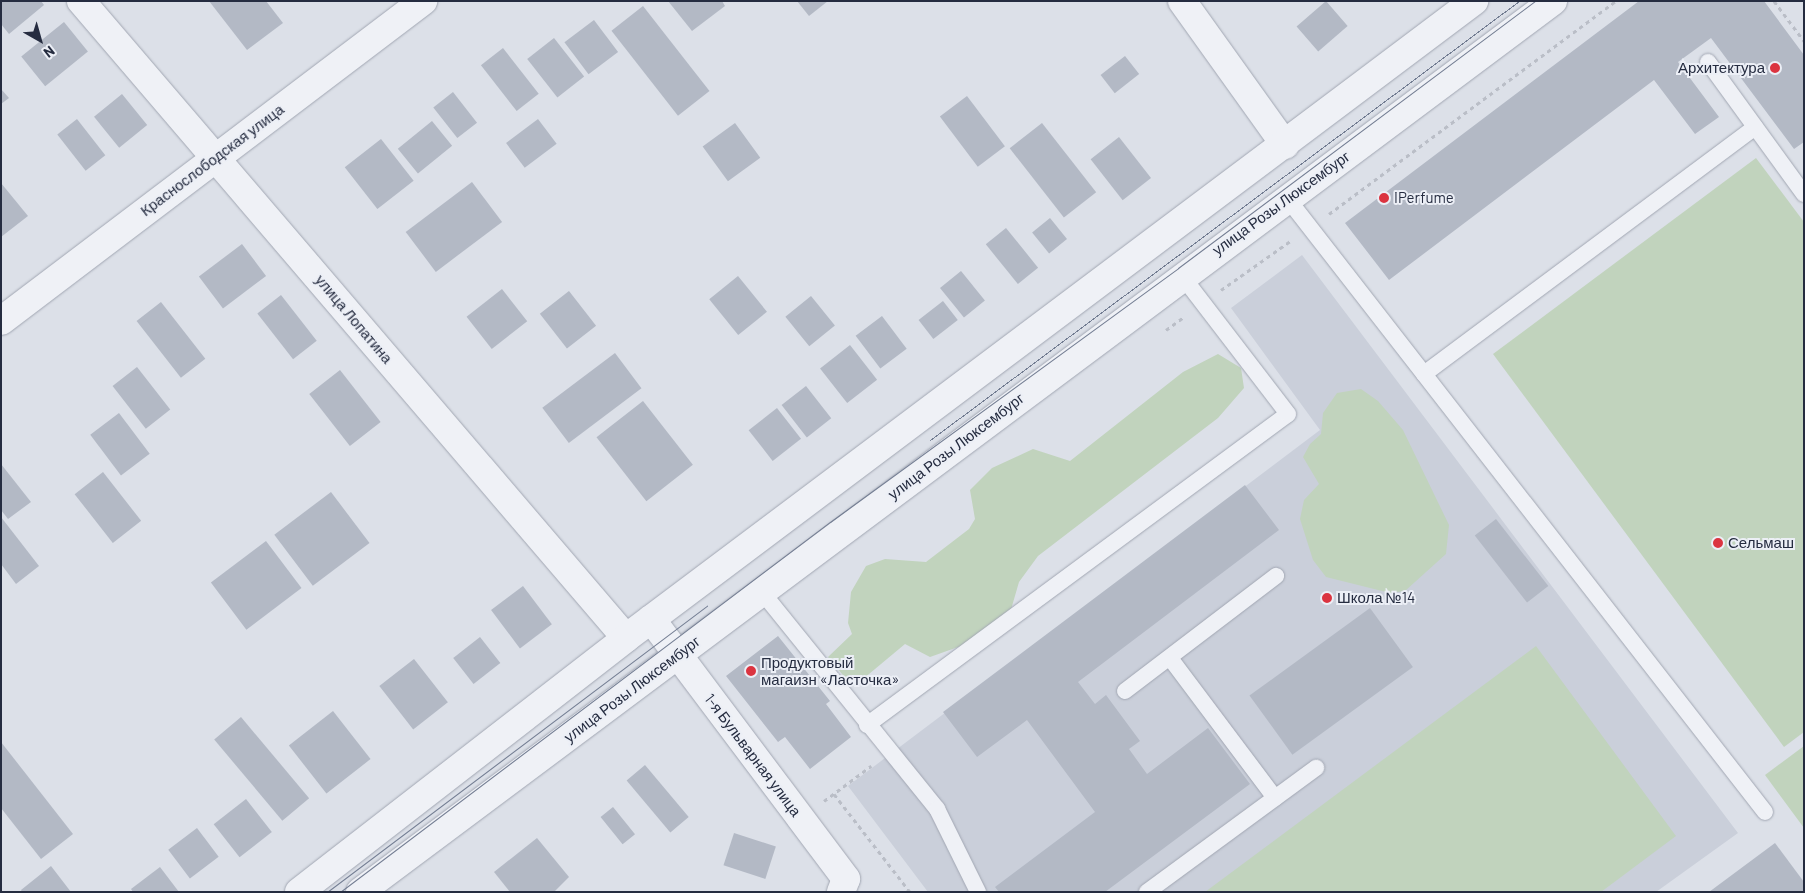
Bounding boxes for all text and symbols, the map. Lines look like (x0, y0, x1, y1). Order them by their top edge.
north arrow (15, 15, 65, 65)
text: N (41, 43, 58, 62)
place label: Архитектура (1678, 59, 1765, 77)
marker: Архитектура (1769, 62, 1781, 74)
street label: Краснослободская улица (137, 100, 287, 220)
street label: улица Розы Люксембург (1209, 147, 1353, 259)
place label: IPerfume (1394, 189, 1454, 207)
marker: IPerfume (1378, 192, 1390, 204)
street label: улица Лопатина (312, 271, 396, 367)
street label: улица Розы Люксембург (884, 389, 1028, 503)
place label: Сельмаш (1728, 534, 1794, 552)
marker: Сельмаш (1712, 537, 1724, 549)
place label: Школа №14 (1337, 589, 1415, 607)
marker: Школа №14 (1321, 592, 1333, 604)
street label: улица Розы Люксембург (560, 632, 704, 746)
place label: Продуктовый магаизн «Ласточка» (761, 653, 899, 688)
marker: Продуктовый магаизн «Ласточка» (745, 665, 757, 677)
street label: 1-я Бульварная улица (701, 690, 805, 820)

